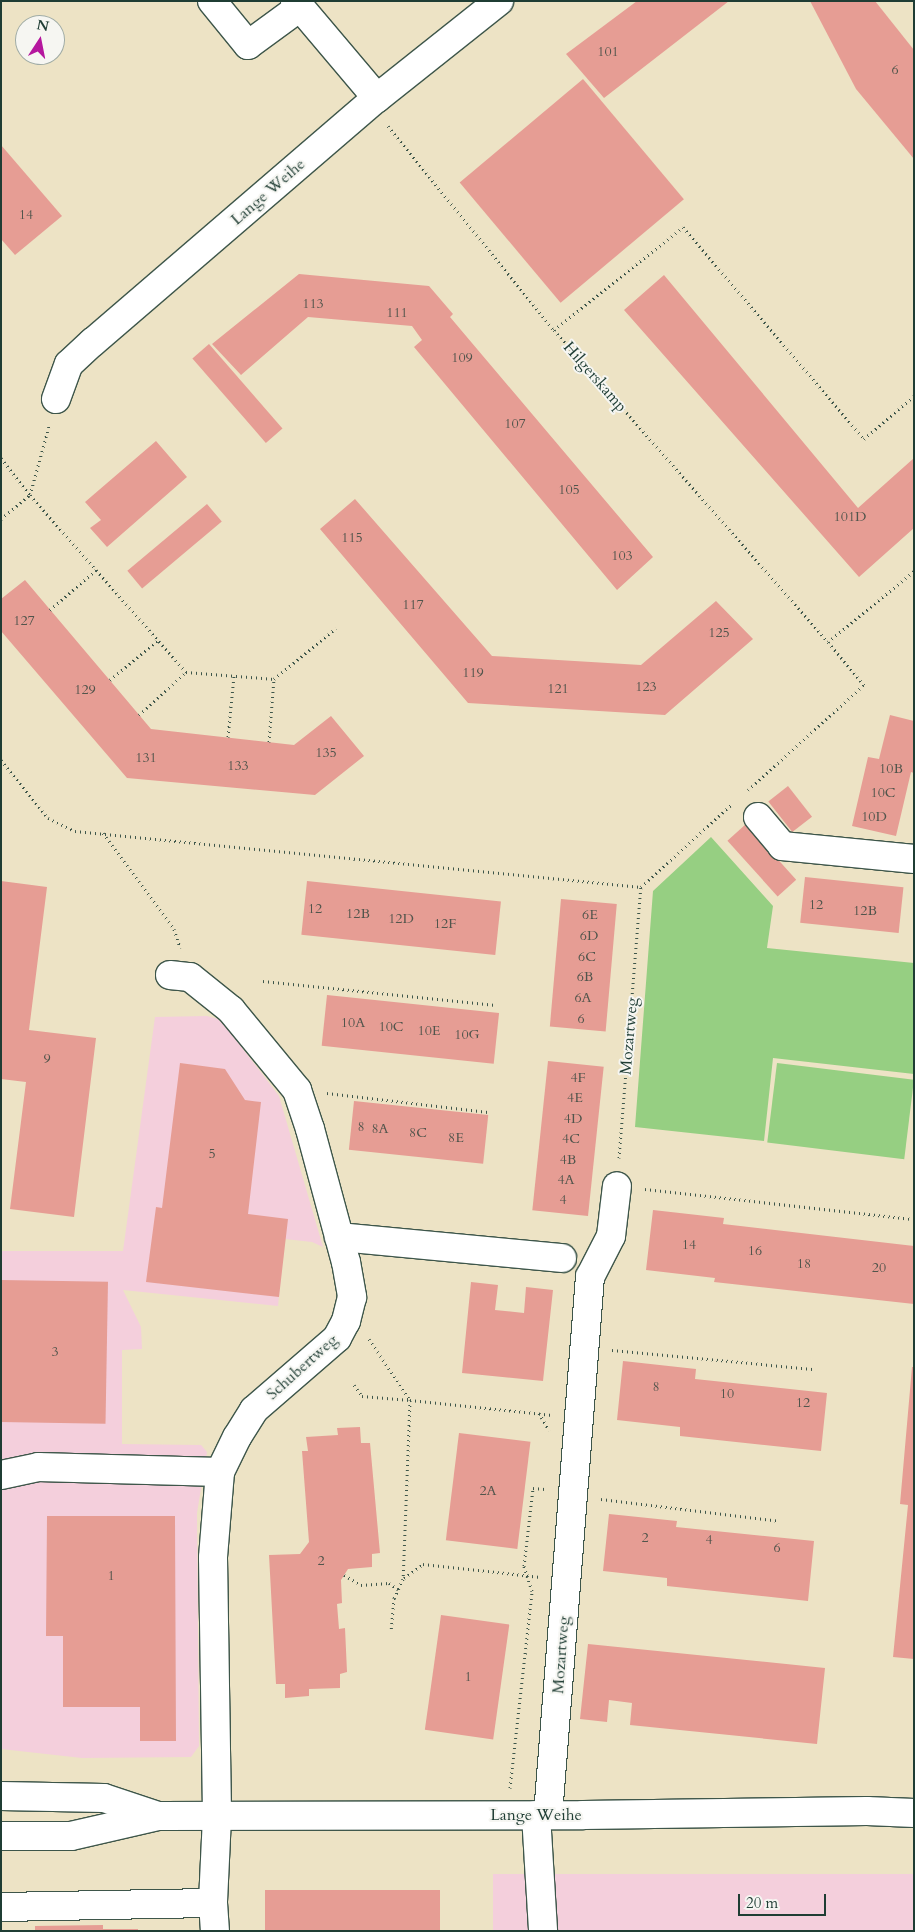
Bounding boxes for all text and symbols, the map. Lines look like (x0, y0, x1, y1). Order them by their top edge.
north arrow (15, 15, 65, 65)
text: N (35, 15, 51, 36)
house number: 101 (597, 44, 619, 60)
house number: 6 (891, 62, 899, 78)
street label: Lange Weihe (227, 155, 309, 229)
house number: 14 (19, 207, 33, 223)
house number: 113 (302, 296, 324, 312)
house number: 111 (386, 305, 408, 321)
street label: Hilgerskamp (559, 338, 631, 416)
house number: 109 (451, 350, 473, 366)
house number: 107 (504, 416, 526, 432)
house number: 105 (558, 482, 580, 498)
house number: 101D (834, 509, 866, 525)
house number: 115 (341, 530, 363, 546)
house number: 103 (611, 548, 633, 564)
house number: 117 (402, 597, 424, 613)
house number: 127 (13, 613, 35, 629)
house number: 125 (708, 625, 730, 641)
house number: 119 (462, 665, 484, 681)
house number: 123 (635, 679, 657, 695)
house number: 121 (547, 681, 569, 697)
house number: 129 (74, 682, 96, 698)
house number: 135 (315, 745, 337, 761)
house number: 131 (135, 750, 157, 766)
house number: 133 (227, 758, 249, 774)
house number: 10B (879, 761, 903, 777)
house number: 10C (870, 785, 896, 801)
house number: 10D (861, 809, 887, 825)
house number: 12 (809, 897, 823, 913)
house number: 12 (308, 901, 322, 917)
house number: 12B (853, 903, 877, 919)
house number: 12B (346, 906, 370, 922)
house number: 6E (582, 907, 598, 923)
house number: 12D (388, 911, 414, 927)
house number: 12F (434, 916, 456, 932)
house number: 6D (580, 928, 598, 944)
house number: 6C (578, 949, 596, 965)
house number: 6B (577, 969, 593, 985)
house number: 6A (574, 990, 592, 1006)
street label: Mozartweg (616, 996, 642, 1076)
house number: 6 (577, 1011, 585, 1027)
house number: 10A (341, 1015, 365, 1031)
house number: 10C (378, 1019, 404, 1035)
house number: 10E (418, 1023, 440, 1039)
house number: 10G (454, 1027, 480, 1043)
house number: 9 (43, 1051, 51, 1067)
house number: 4F (570, 1070, 586, 1086)
house number: 4E (567, 1090, 583, 1106)
house number: 4D (564, 1111, 582, 1127)
house number: 8 (357, 1119, 365, 1135)
house number: 8A (371, 1121, 389, 1137)
house number: 8C (409, 1125, 427, 1141)
house number: 8E (448, 1130, 464, 1146)
house number: 4C (562, 1131, 580, 1147)
house number: 5 (208, 1146, 216, 1162)
house number: 4B (560, 1152, 576, 1168)
house number: 4A (557, 1172, 575, 1188)
house number: 4 (559, 1192, 567, 1208)
house number: 14 (682, 1237, 696, 1253)
house number: 16 (748, 1243, 762, 1259)
house number: 18 (797, 1256, 811, 1272)
house number: 20 (872, 1260, 886, 1276)
street label: Schubertweg (263, 1330, 341, 1404)
house number: 3 (51, 1344, 59, 1360)
house number: 8 (652, 1379, 660, 1395)
house number: 10 (720, 1386, 734, 1402)
house number: 12 (796, 1395, 810, 1411)
house number: 2A (479, 1483, 497, 1499)
house number: 2 (641, 1530, 649, 1546)
house number: 4 (705, 1532, 713, 1548)
house number: 6 (773, 1540, 781, 1556)
house number: 2 (317, 1553, 325, 1569)
house number: 1 (107, 1568, 115, 1584)
street label: Mozartweg (549, 1616, 573, 1694)
house number: 1 (464, 1669, 472, 1685)
street label: Lange Weihe (490, 1805, 582, 1825)
scale bar (740, 1884, 828, 1916)
text: 20 m (746, 1893, 778, 1913)

